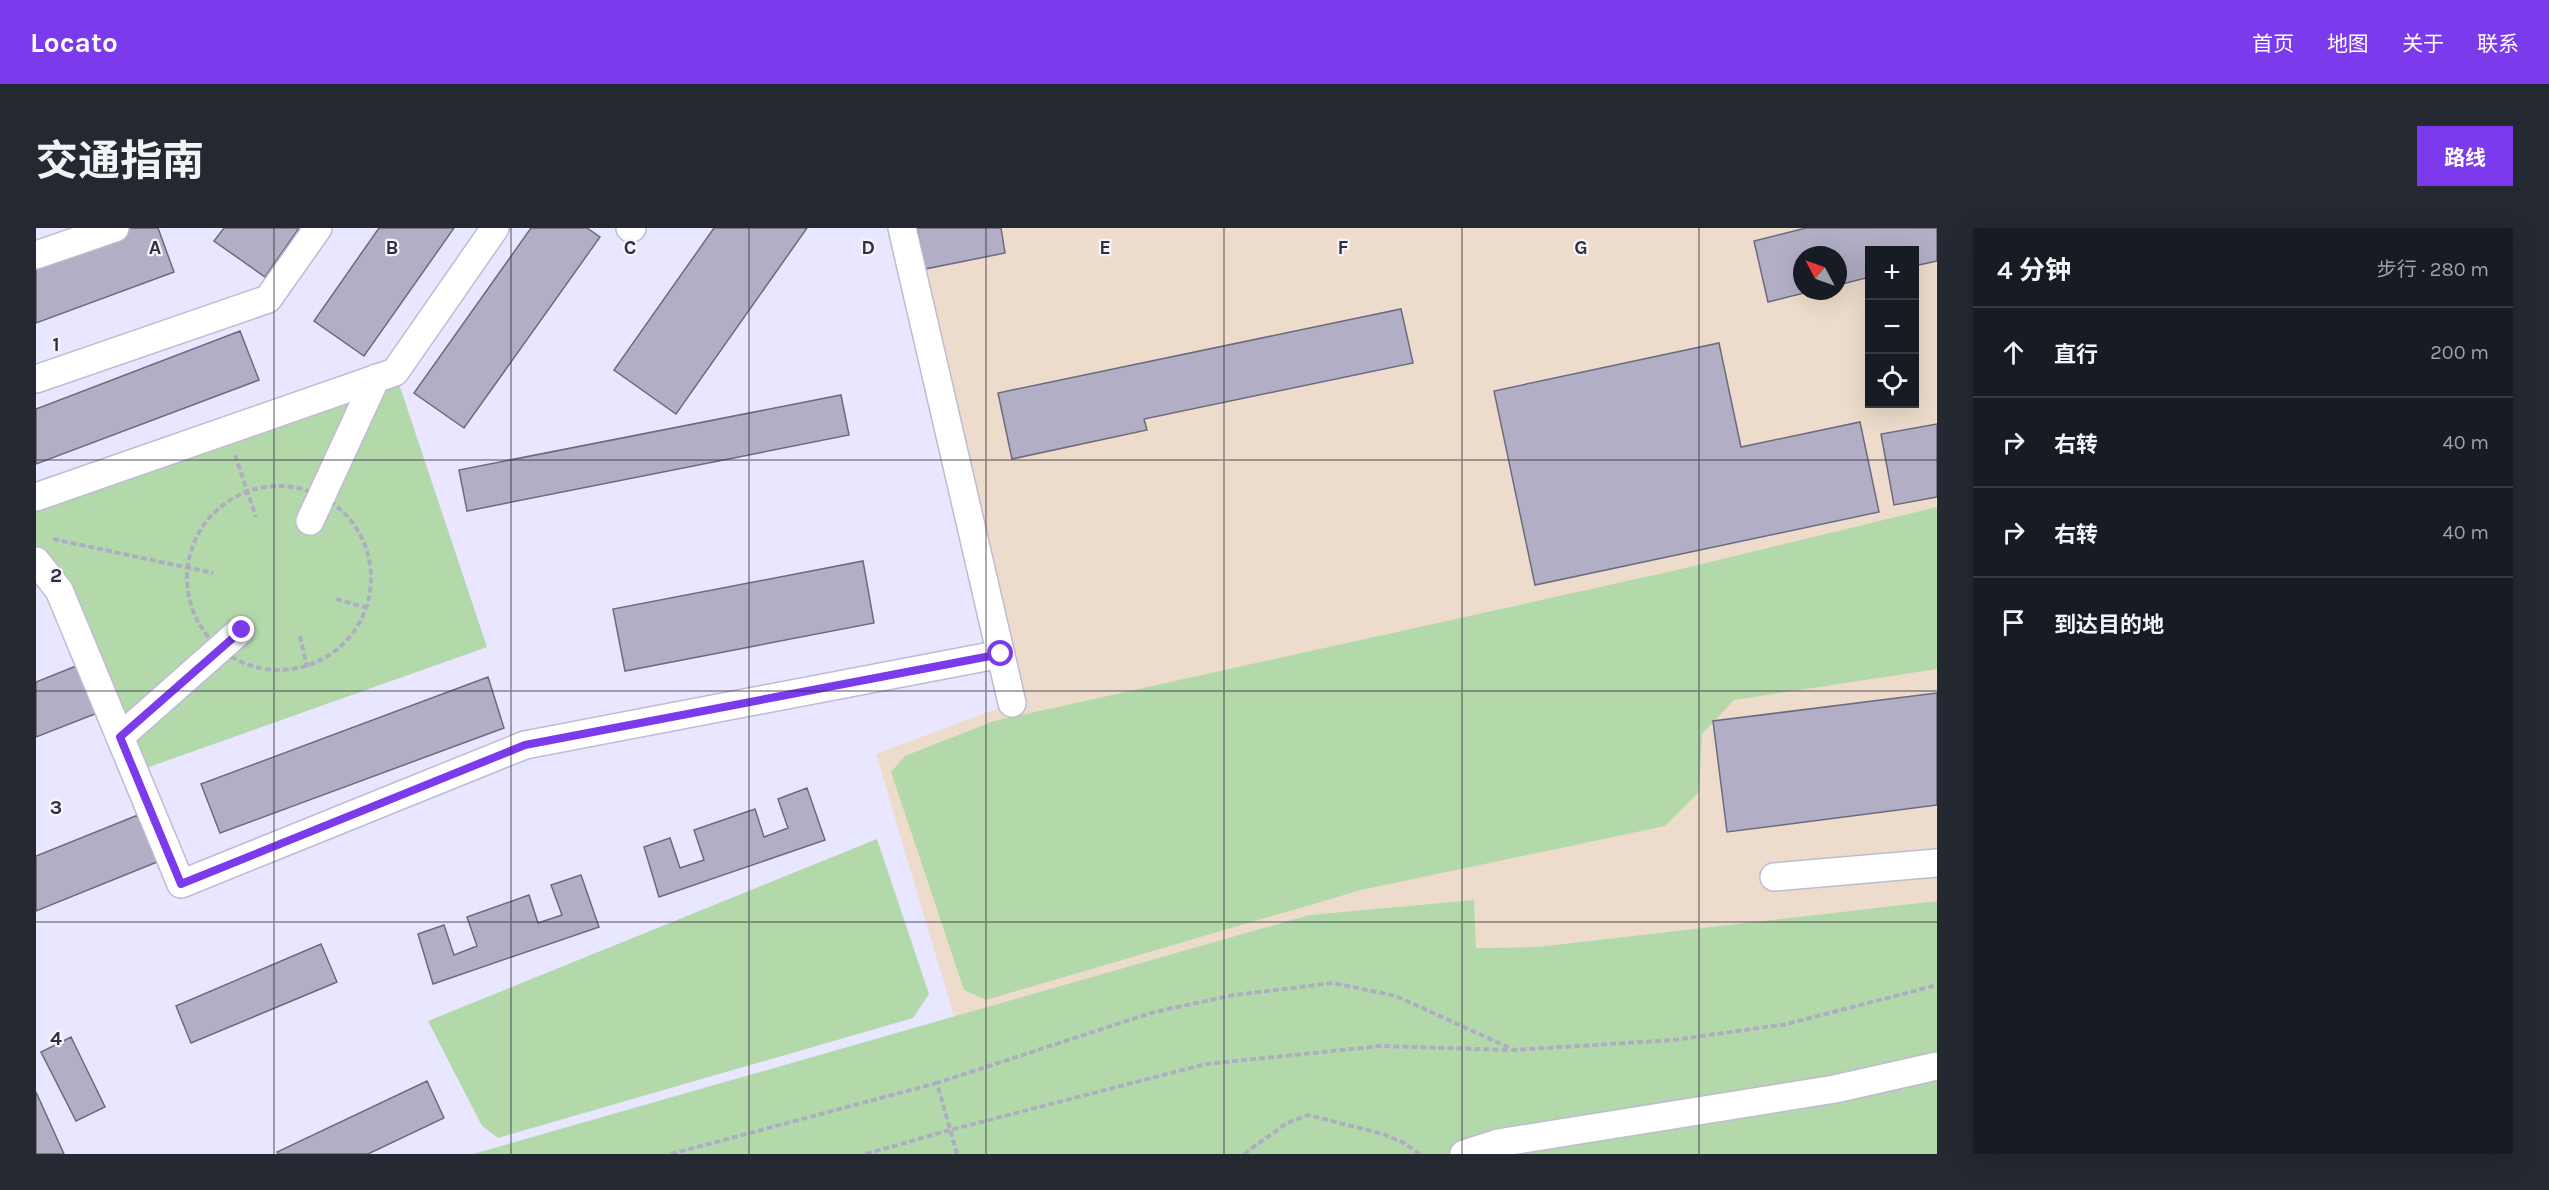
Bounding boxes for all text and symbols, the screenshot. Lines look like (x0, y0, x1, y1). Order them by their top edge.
text: Locato (30, 26, 118, 59)
text: 首页 (2252, 32, 2294, 56)
text: 地图 (2327, 32, 2369, 56)
text: 关于 (2402, 32, 2444, 56)
text: 联系 (2477, 32, 2519, 56)
button: 路线 (2417, 126, 2513, 186)
text: 交通指南 (36, 136, 204, 186)
text: A (149, 236, 162, 259)
text: B (386, 236, 398, 259)
text: C (624, 236, 636, 259)
text: D (861, 236, 875, 259)
text: E (1099, 236, 1111, 259)
text: F (1338, 236, 1349, 259)
text: G (1574, 236, 1588, 259)
north arrow (1793, 246, 1847, 300)
map controls (1865, 246, 1919, 408)
button: + (1865, 246, 1919, 300)
text: 4 分钟 (1997, 255, 2071, 286)
text: 步行 · 280 m (2377, 258, 2489, 281)
button: − (1865, 300, 1919, 354)
text: 1 (52, 333, 60, 356)
icon: ahead (1997, 336, 2030, 369)
text: 200 m (2430, 341, 2489, 364)
text: 直行 (2054, 342, 2098, 368)
button: locate (1865, 354, 1919, 408)
icon: right (1997, 426, 2030, 459)
text: 40 m (2443, 431, 2489, 454)
text: 右转 (2054, 432, 2098, 458)
icon: right (1997, 516, 2030, 549)
text: 40 m (2443, 521, 2489, 544)
text: 右转 (2054, 522, 2098, 548)
text: 2 (50, 564, 62, 587)
icon: arrive (1997, 606, 2030, 639)
text: 到达目的地 (2054, 612, 2164, 638)
route end (228, 616, 254, 642)
route start (987, 640, 1013, 666)
text: 3 (50, 796, 62, 819)
text: 4 (50, 1027, 62, 1050)

